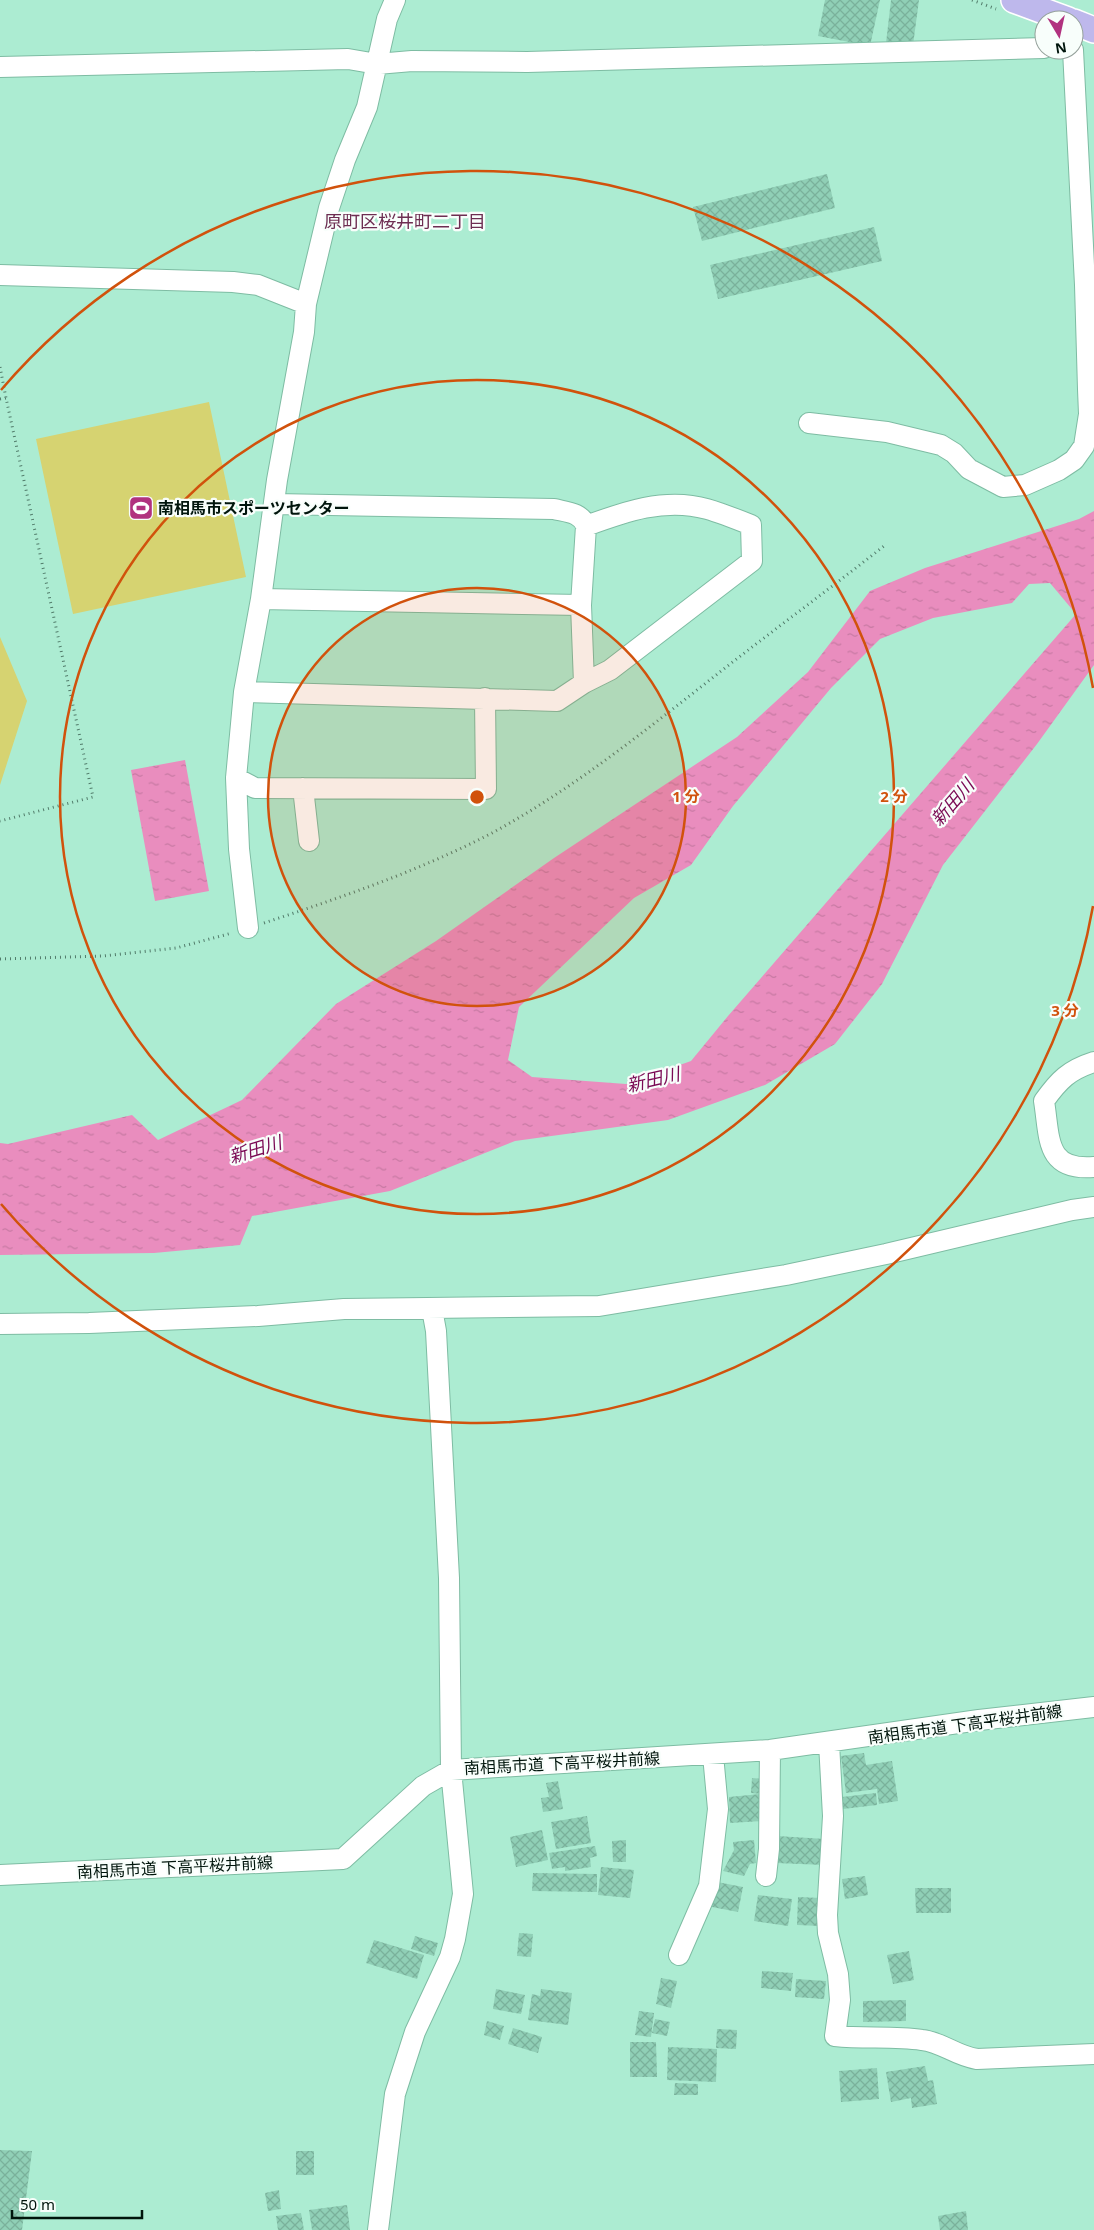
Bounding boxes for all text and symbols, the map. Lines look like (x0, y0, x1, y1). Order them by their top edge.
north arrow (1034, 10, 1084, 60)
text: N (1054, 38, 1068, 59)
district label: 原町区桜井町二丁目 (324, 209, 486, 233)
sports icon: 南相馬市スポーツセンター (128, 495, 154, 521)
place label: 南相馬市スポーツセンター (158, 497, 350, 519)
water label: 新田川 (925, 772, 980, 830)
text: 1 分 (672, 786, 700, 806)
text: 2 分 (880, 786, 908, 806)
centre of rings (468, 788, 486, 806)
text: 3 分 (1051, 1000, 1079, 1020)
water label: 新田川 (624, 1061, 684, 1097)
water label: 新田川 (226, 1129, 286, 1168)
street label: 南相馬市道 下高平桜井前線 (866, 1699, 1064, 1749)
street label: 南相馬市道 下高平桜井前線 (463, 1747, 661, 1779)
street label: 南相馬市道 下高平桜井前線 (76, 1851, 274, 1883)
scale bar (12, 2188, 142, 2220)
text: 50 m (20, 2194, 55, 2214)

